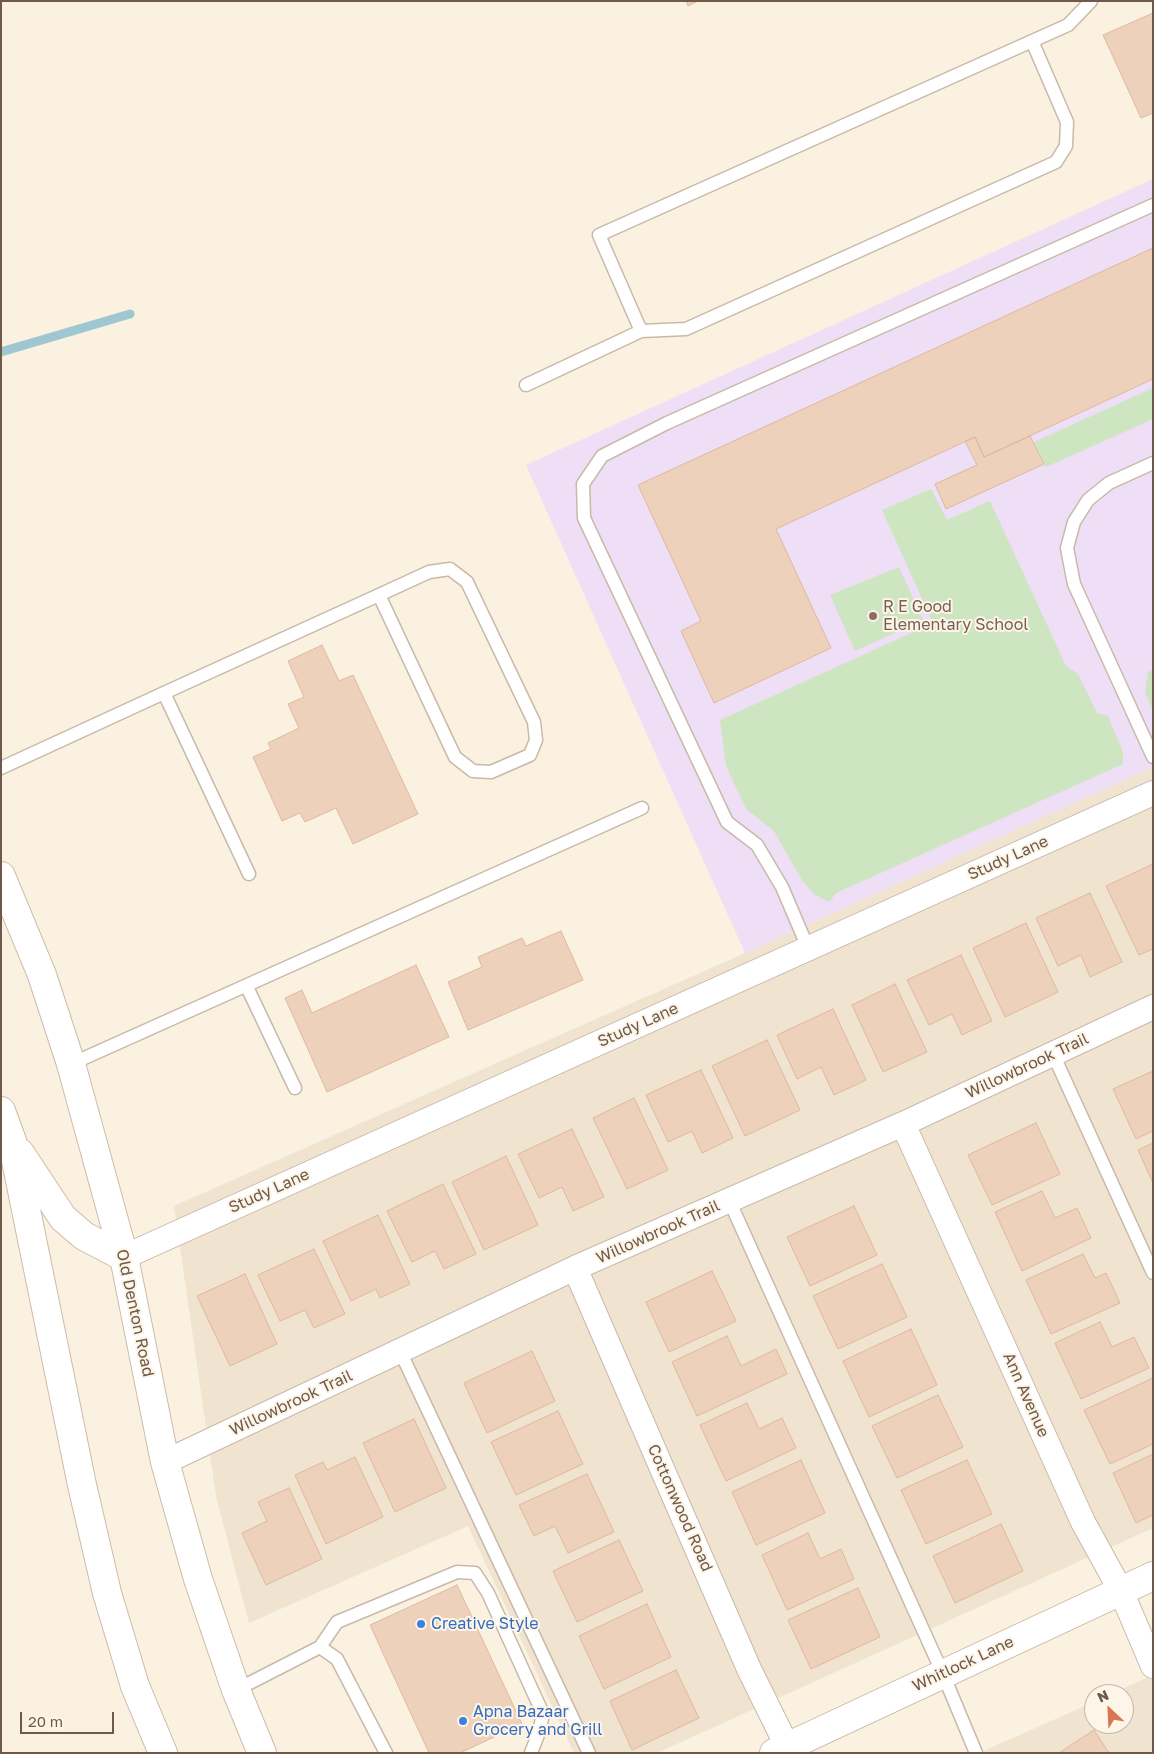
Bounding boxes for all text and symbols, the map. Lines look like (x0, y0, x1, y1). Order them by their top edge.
place label: R E Good Elementary School (883, 597, 1028, 635)
marker: R E Good Elementary School (867, 610, 879, 622)
street label: Study Lane (965, 832, 1051, 884)
street label: Study Lane (595, 999, 681, 1051)
street label: Willowbrook Trail (963, 1029, 1091, 1103)
street label: Study Lane (226, 1165, 312, 1217)
street label: Willowbrook Trail (593, 1196, 723, 1268)
street label: Old Denton Road (112, 1248, 158, 1378)
street label: Ann Avenue (999, 1350, 1053, 1440)
street label: Willowbrook Trail (227, 1366, 355, 1440)
street label: Cottonwood Road (643, 1441, 717, 1575)
place label: Creative Style (431, 1614, 539, 1634)
marker: Creative Style (415, 1618, 427, 1630)
street label: Whitlock Lane (909, 1632, 1017, 1696)
north arrow (1084, 1684, 1134, 1734)
text: N (1094, 1686, 1111, 1706)
scale bar (22, 1702, 116, 1734)
place label: Apna Bazaar Grocery and Grill (473, 1702, 602, 1740)
text: 20 m (28, 1712, 63, 1730)
marker: Apna Bazaar Grocery and Grill (457, 1715, 469, 1727)

